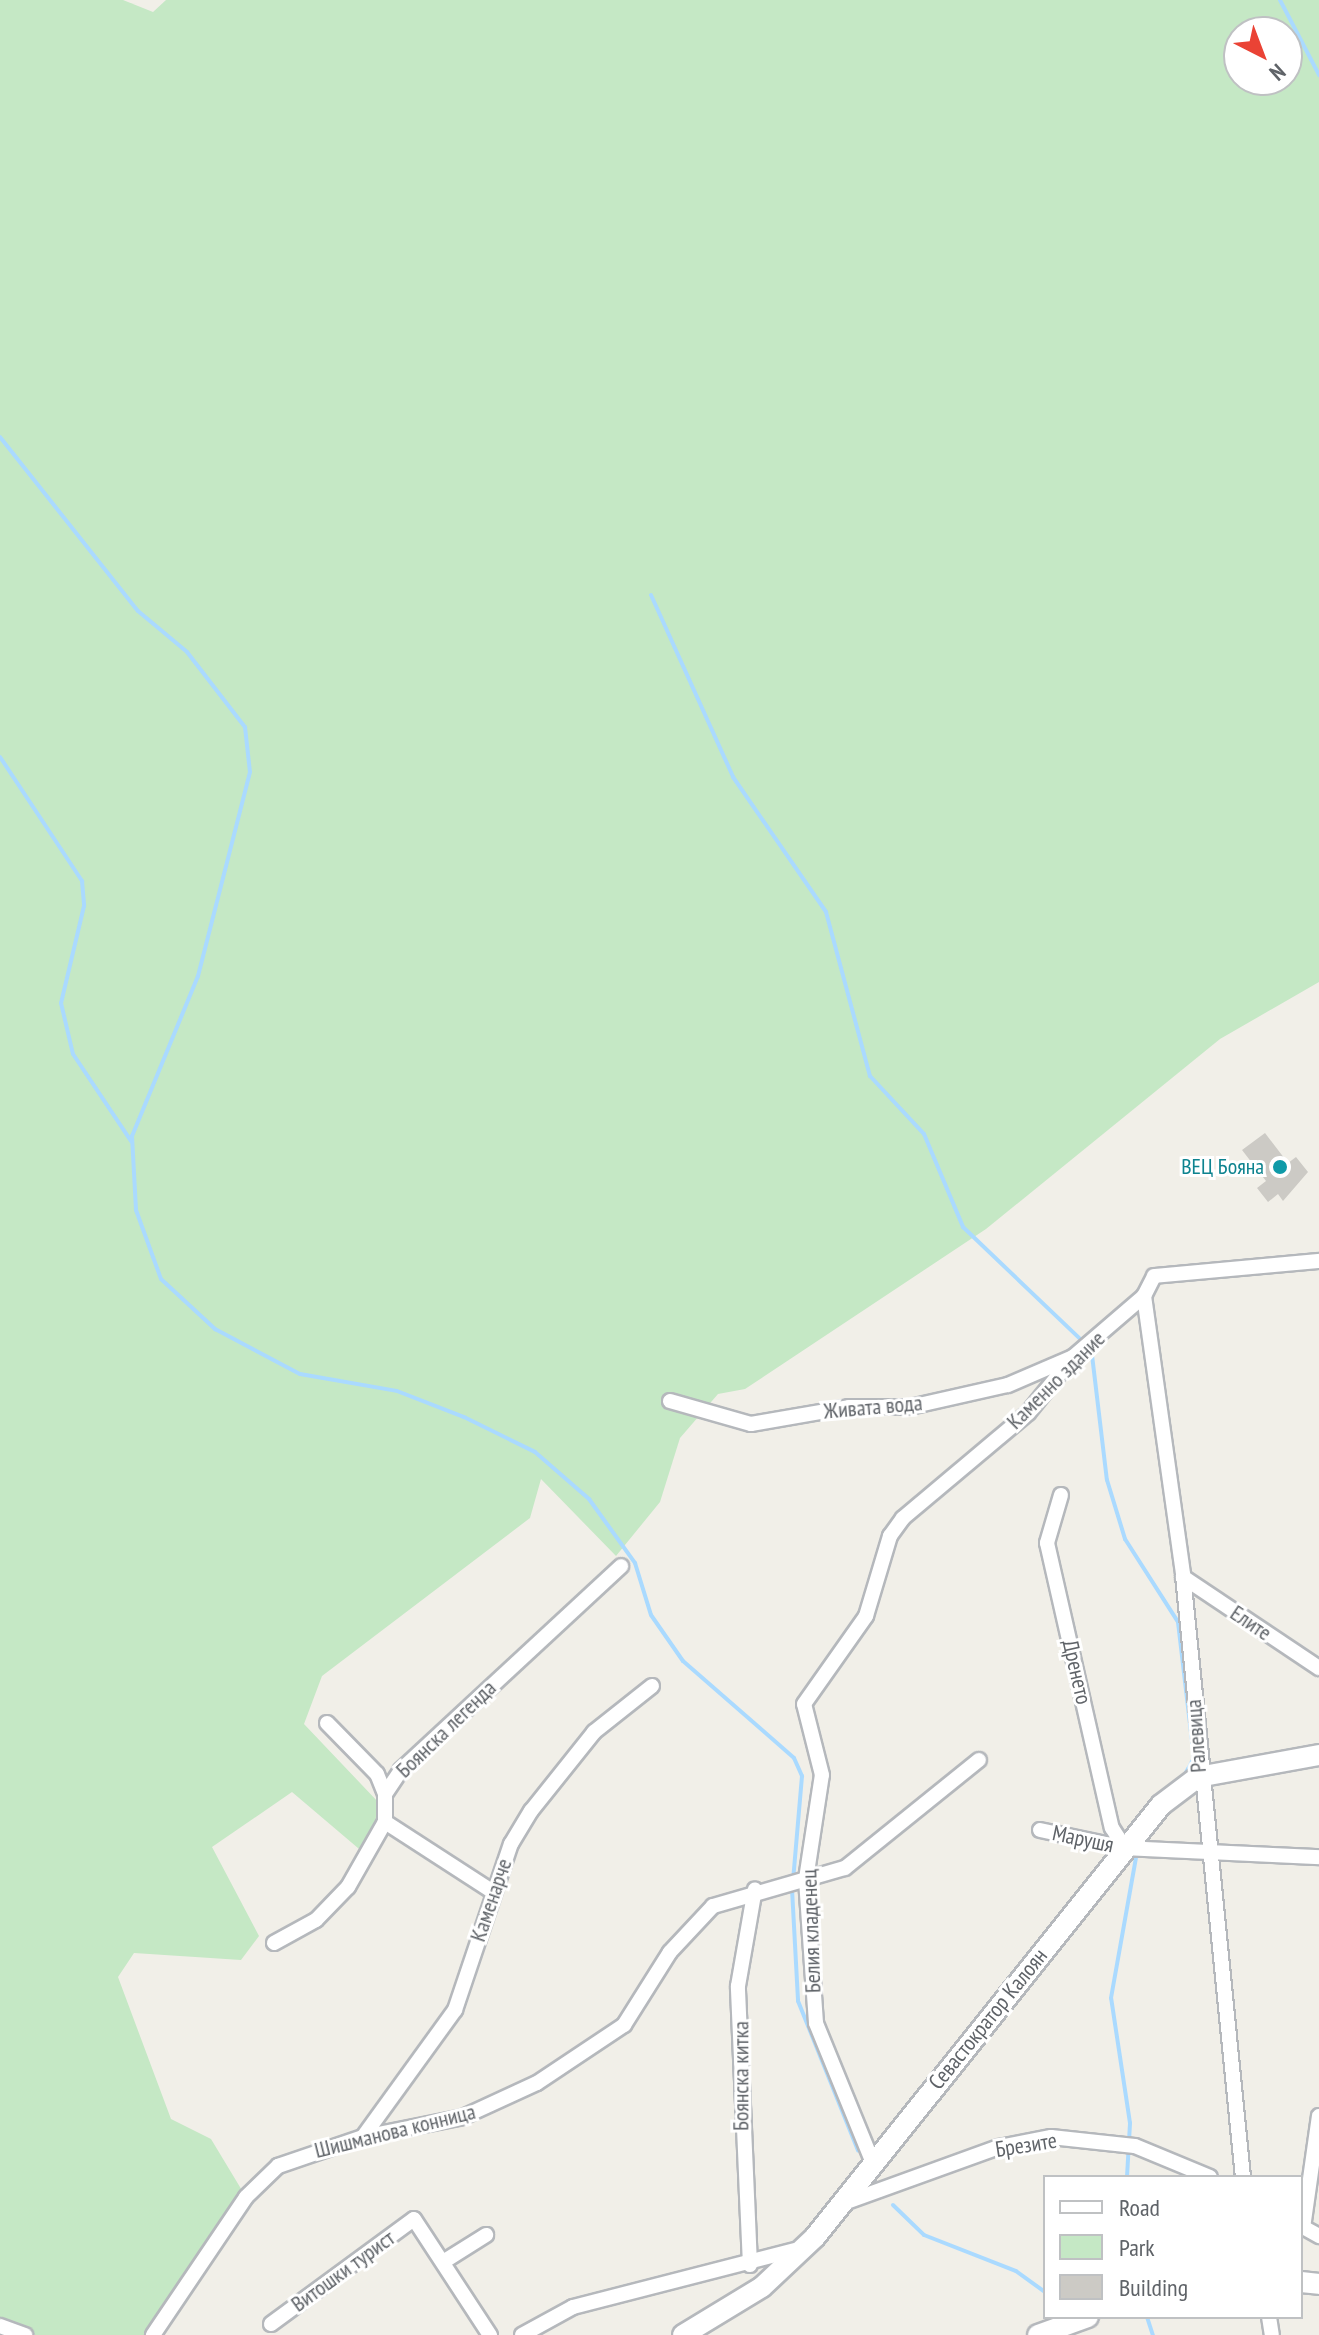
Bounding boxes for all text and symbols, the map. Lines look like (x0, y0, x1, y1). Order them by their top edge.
north arrow (1223, 16, 1303, 96)
text: N (1264, 58, 1292, 87)
place label: ВЕЦ Бояна (1181, 1154, 1264, 1180)
marker: ВЕЦ Бояна (1271, 1158, 1289, 1176)
street label: Каменно здание (1001, 1325, 1111, 1435)
street label: Живата вода (823, 1390, 923, 1424)
street label: Елите (1225, 1600, 1277, 1646)
street label: Дренето (1057, 1637, 1097, 1707)
street label: Боянска легенда (391, 1675, 501, 1783)
street label: Ралевица (1180, 1699, 1212, 1773)
street label: Марушя (1050, 1820, 1116, 1858)
street label: Каменарче (465, 1855, 517, 1945)
street label: Белия кладенец (796, 1869, 826, 1993)
street label: Севастократор Калоян (923, 1943, 1053, 2095)
street label: Боянска китка (728, 2021, 754, 2131)
street label: Шишманова конница (312, 2098, 478, 2164)
street label: Брезите (993, 2127, 1059, 2163)
legend (1043, 2175, 1303, 2319)
text: Road (1119, 2192, 1160, 2223)
street label: Витошки турист (286, 2225, 400, 2317)
text: Park (1119, 2232, 1155, 2263)
text: Building (1119, 2272, 1188, 2303)

